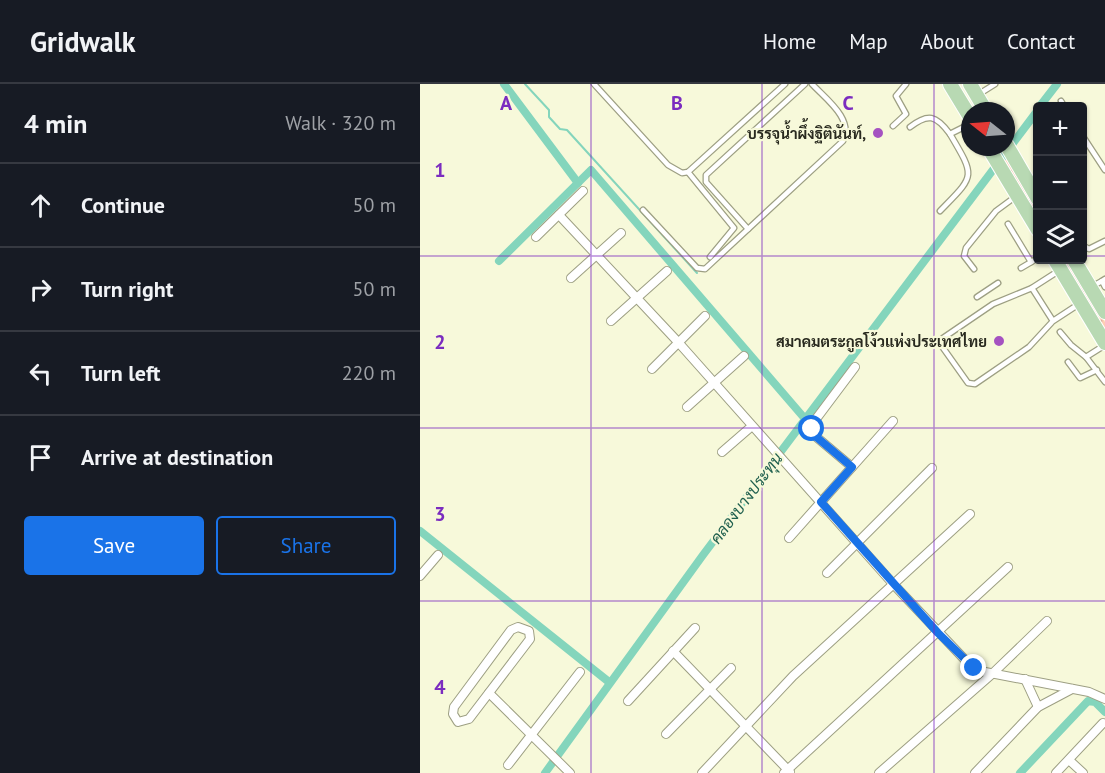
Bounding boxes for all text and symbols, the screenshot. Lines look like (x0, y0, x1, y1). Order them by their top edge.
text: Gridwalk (30, 23, 136, 60)
text: Home (763, 28, 816, 55)
text: Map (849, 28, 888, 55)
text: About (921, 28, 974, 55)
text: Contact (1007, 28, 1075, 55)
text: A (500, 90, 513, 116)
text: B (671, 90, 683, 116)
text: C (842, 90, 854, 116)
north arrow (961, 102, 1015, 156)
map controls (1033, 102, 1087, 264)
button: + (1033, 102, 1087, 156)
text: 4 min (24, 107, 87, 140)
text: Walk · 320 m (285, 110, 396, 136)
place label: บรรจุน้ำผึ้งฐิตินันท์, (747, 118, 866, 145)
marker: บรรจุน้ำผึ้งฐิตินันท์, (871, 126, 885, 140)
button: − (1033, 156, 1087, 210)
text: 1 (434, 157, 446, 183)
icon: ahead (24, 189, 57, 222)
text: Continue (81, 191, 165, 219)
text: 50 m (353, 192, 396, 218)
button: layers (1033, 210, 1087, 264)
icon: right (24, 273, 57, 306)
text: Turn right (81, 275, 173, 303)
text: 50 m (353, 276, 396, 302)
text: 2 (434, 329, 446, 355)
place label: สมาคมตระกูลโง้วแห่งประเทศไทย (776, 331, 987, 353)
marker: สมาคมตระกูลโง้วแห่งประเทศไทย (992, 334, 1006, 348)
icon: left (24, 357, 57, 390)
text: Turn left (81, 359, 161, 387)
text: 220 m (342, 360, 396, 386)
route start (798, 415, 824, 441)
icon: arrive (24, 441, 57, 474)
text: Arrive at destination (81, 443, 273, 471)
water label: คลองบางประทุน (705, 449, 788, 549)
text: 3 (434, 501, 446, 527)
button: Save (24, 516, 204, 575)
button: Share (216, 516, 396, 575)
route end (960, 654, 986, 680)
text: 4 (434, 674, 446, 700)

